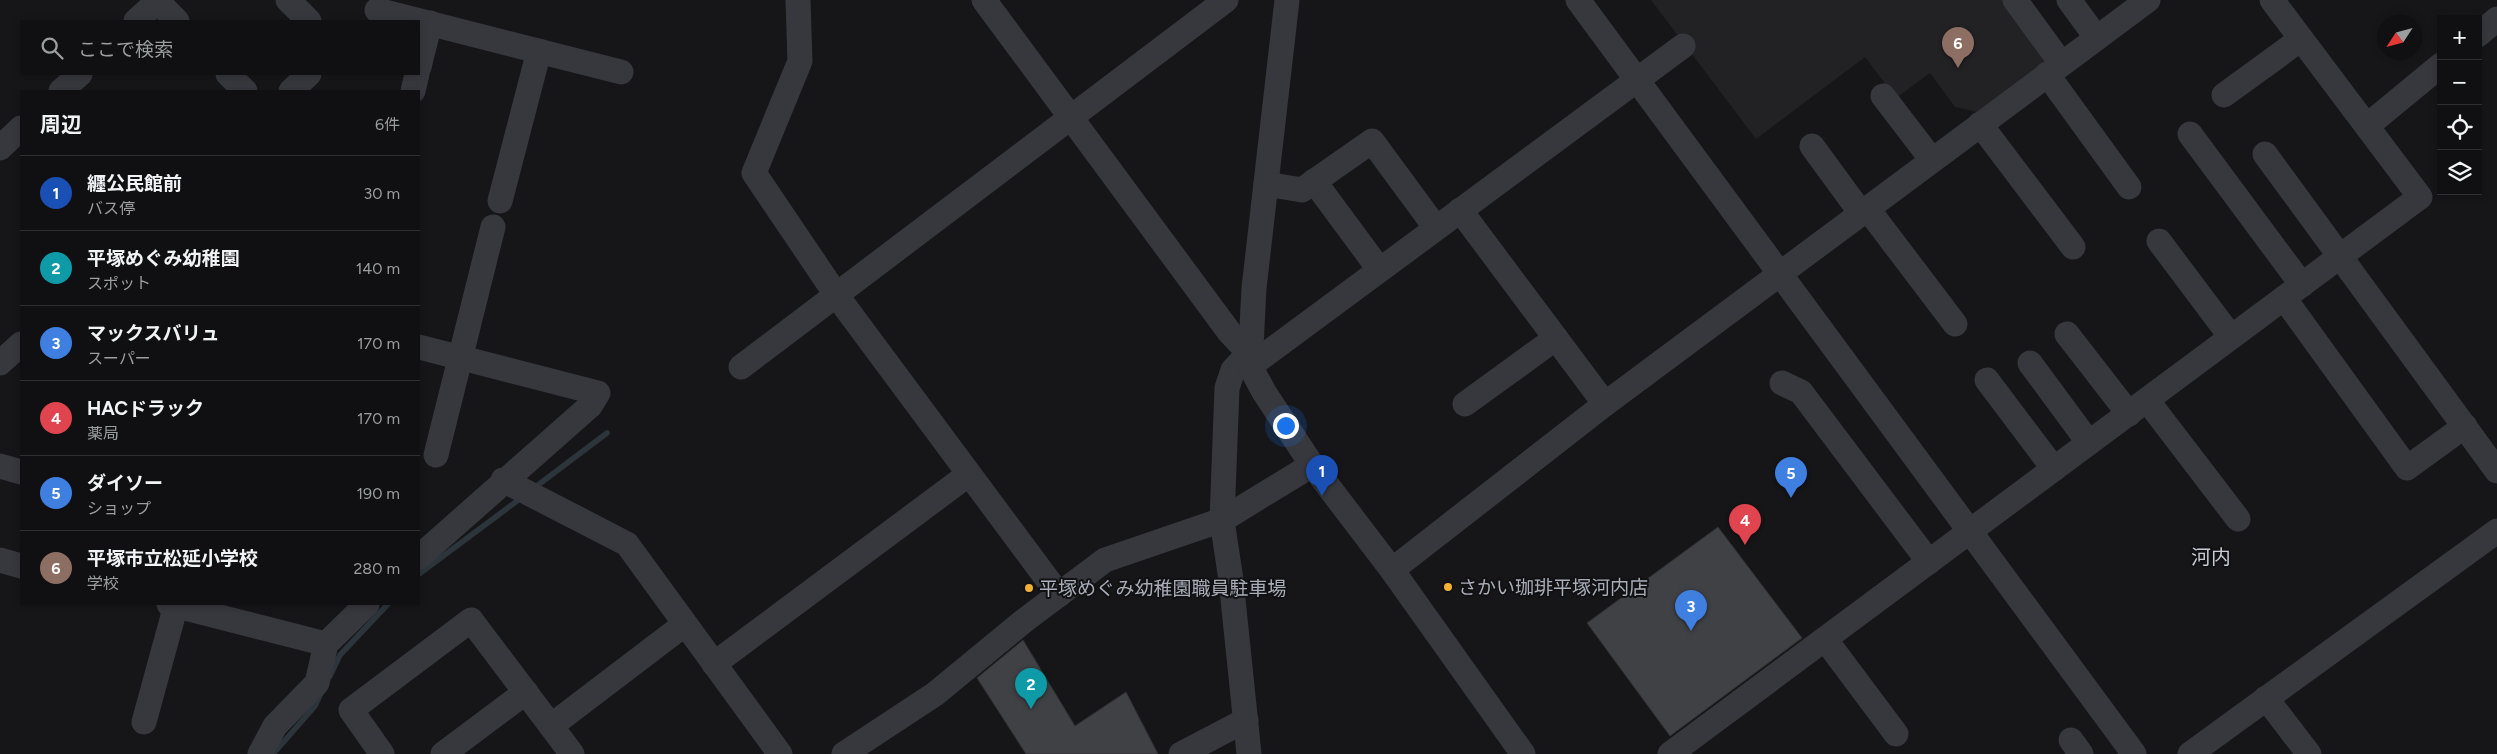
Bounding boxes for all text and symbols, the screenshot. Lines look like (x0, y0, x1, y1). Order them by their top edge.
north arrow (2377, 15, 2422, 60)
map controls (2437, 15, 2482, 195)
button: + (2437, 15, 2482, 60)
search box (20, 20, 420, 75)
pin: 6 (1942, 27, 1974, 68)
icon: search (38, 34, 66, 62)
text: ここで検索 (78, 38, 173, 61)
button: − (2437, 60, 2482, 105)
button: locate (2437, 105, 2482, 150)
text: 周辺 (40, 112, 82, 137)
text: 6件 (375, 115, 400, 134)
button: layers (2437, 150, 2482, 195)
text: 纒公民館前 (87, 172, 182, 195)
text: 1 (53, 184, 59, 203)
text: 30 m (363, 184, 400, 203)
text: バス停 (87, 199, 135, 218)
text: 平塚めぐみ幼稚園 (87, 247, 240, 270)
text: 2 (51, 259, 61, 278)
text: 140 m (356, 259, 400, 278)
text: スポット (87, 274, 151, 293)
text: マックスバリュ (87, 322, 219, 345)
text: 3 (52, 334, 60, 353)
text: 170 m (357, 334, 400, 353)
text: スーパー (87, 349, 151, 368)
text: HACドラック (87, 397, 204, 420)
text: 4 (51, 409, 61, 428)
text: 170 m (357, 409, 400, 428)
your location (1273, 413, 1299, 439)
text: 薬局 (87, 424, 119, 443)
pin: 1 (1306, 455, 1338, 496)
pin: 5 (1775, 457, 1807, 498)
text: ダイソー (87, 472, 163, 495)
text: 5 (51, 484, 61, 503)
text: 190 m (357, 484, 400, 503)
text: ショップ (87, 499, 151, 518)
pin: 4 (1729, 504, 1761, 545)
district label: 河内 (2191, 545, 2231, 569)
text: 平塚市立松延小学校 (87, 547, 258, 570)
text: 6 (51, 559, 61, 578)
text: 280 m (353, 559, 400, 578)
text: 学校 (87, 574, 119, 593)
place label: さかい珈琲平塚河内店 (1458, 576, 1648, 599)
place label: 平塚めぐみ幼稚園職員駐車場 (1039, 577, 1287, 600)
marker: さかい珈琲平塚河内店 (1442, 581, 1454, 593)
marker: 平塚めぐみ幼稚園職員駐車場 (1023, 582, 1035, 594)
pin: 3 (1675, 590, 1707, 631)
pin: 2 (1015, 668, 1047, 709)

